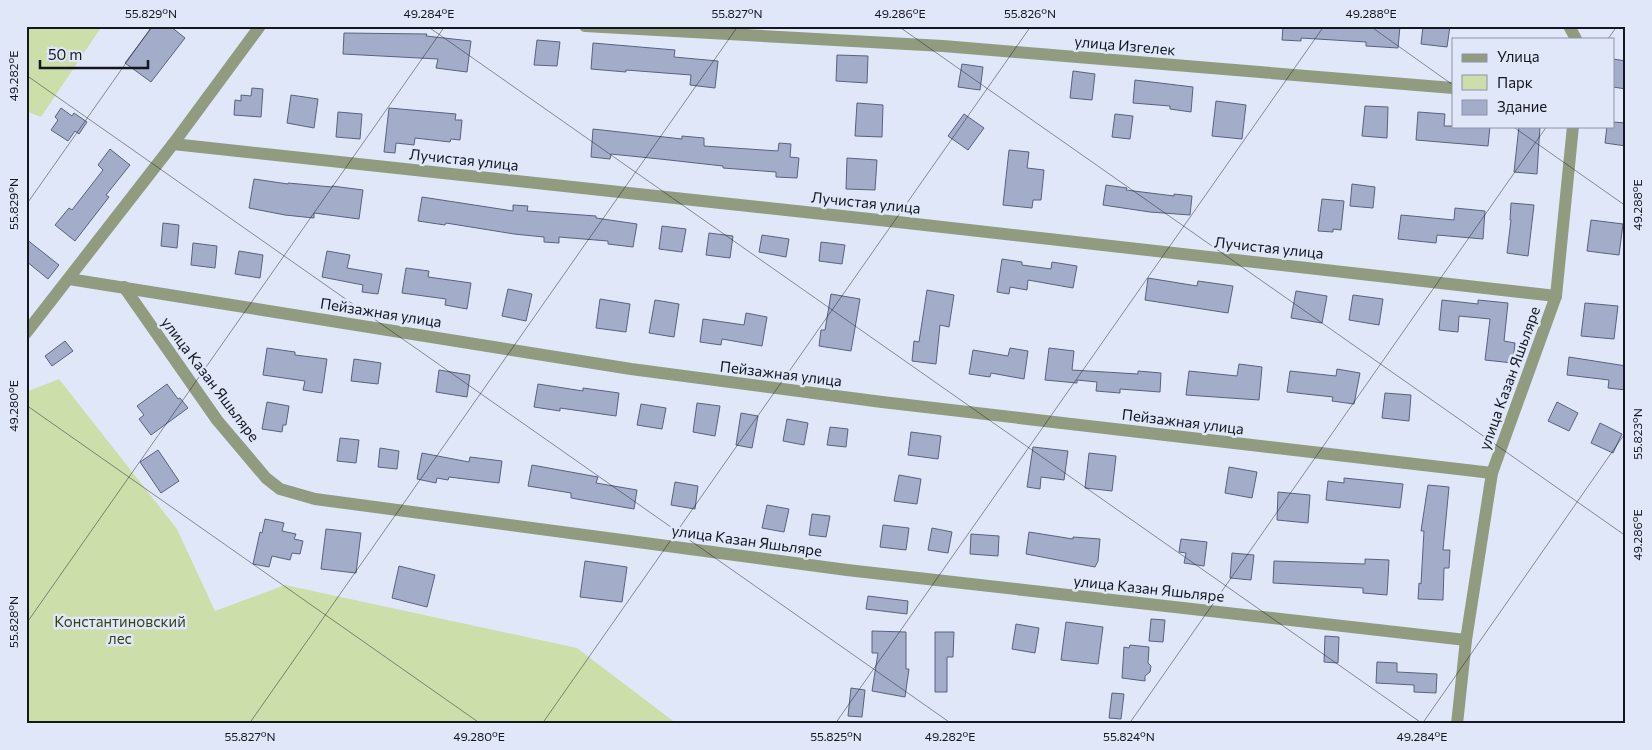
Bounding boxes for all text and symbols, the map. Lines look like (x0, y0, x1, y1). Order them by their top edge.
text: 55.829°N (125, 6, 177, 20)
text: 49.284°E (404, 6, 454, 20)
text: 55.827°N (711, 6, 763, 20)
text: 49.286°E (874, 6, 926, 20)
text: 55.826°N (1004, 6, 1056, 20)
text: 49.288°E (1345, 6, 1397, 20)
street label: улица Изгелек (1074, 32, 1176, 58)
scale bar (40, 38, 148, 70)
legend (1452, 38, 1614, 128)
text: 50 m (48, 45, 82, 63)
text: Улица (1497, 47, 1539, 65)
text: 49.282°E (6, 51, 20, 101)
text: Парк (1497, 73, 1533, 91)
text: Здание (1497, 97, 1547, 115)
street label: Лучистая улица (409, 144, 519, 174)
text: 55.829°N (6, 178, 20, 230)
text: 49.288°E (1630, 179, 1644, 231)
street label: Лучистая улица (811, 187, 921, 217)
street label: Лучистая улица (1214, 232, 1324, 262)
street label: Пейзажная улица (319, 294, 443, 330)
street label: улица Казан Яшьляре (1475, 304, 1543, 452)
street label: улица Казан Яшьляре (158, 313, 264, 445)
street label: Пейзажная улица (719, 357, 843, 389)
text: 49.280°E (6, 380, 20, 432)
street label: Пейзажная улица (1121, 405, 1245, 437)
text: 55.823°N (1630, 408, 1644, 460)
text: 49.286°E (1630, 509, 1644, 561)
street label: улица Казан Яшьляре (671, 521, 823, 559)
street label: улица Казан Яшьляре (1073, 571, 1225, 605)
text: 55.828°N (6, 596, 20, 648)
park label: Константиновский лес (54, 612, 186, 647)
text: 55.827°N (224, 729, 276, 743)
text: 49.280°E (453, 729, 505, 743)
text: 55.825°N (810, 729, 862, 743)
text: 49.282°E (925, 729, 975, 743)
text: 55.824°N (1103, 729, 1155, 743)
text: 49.284°E (1397, 729, 1447, 743)

